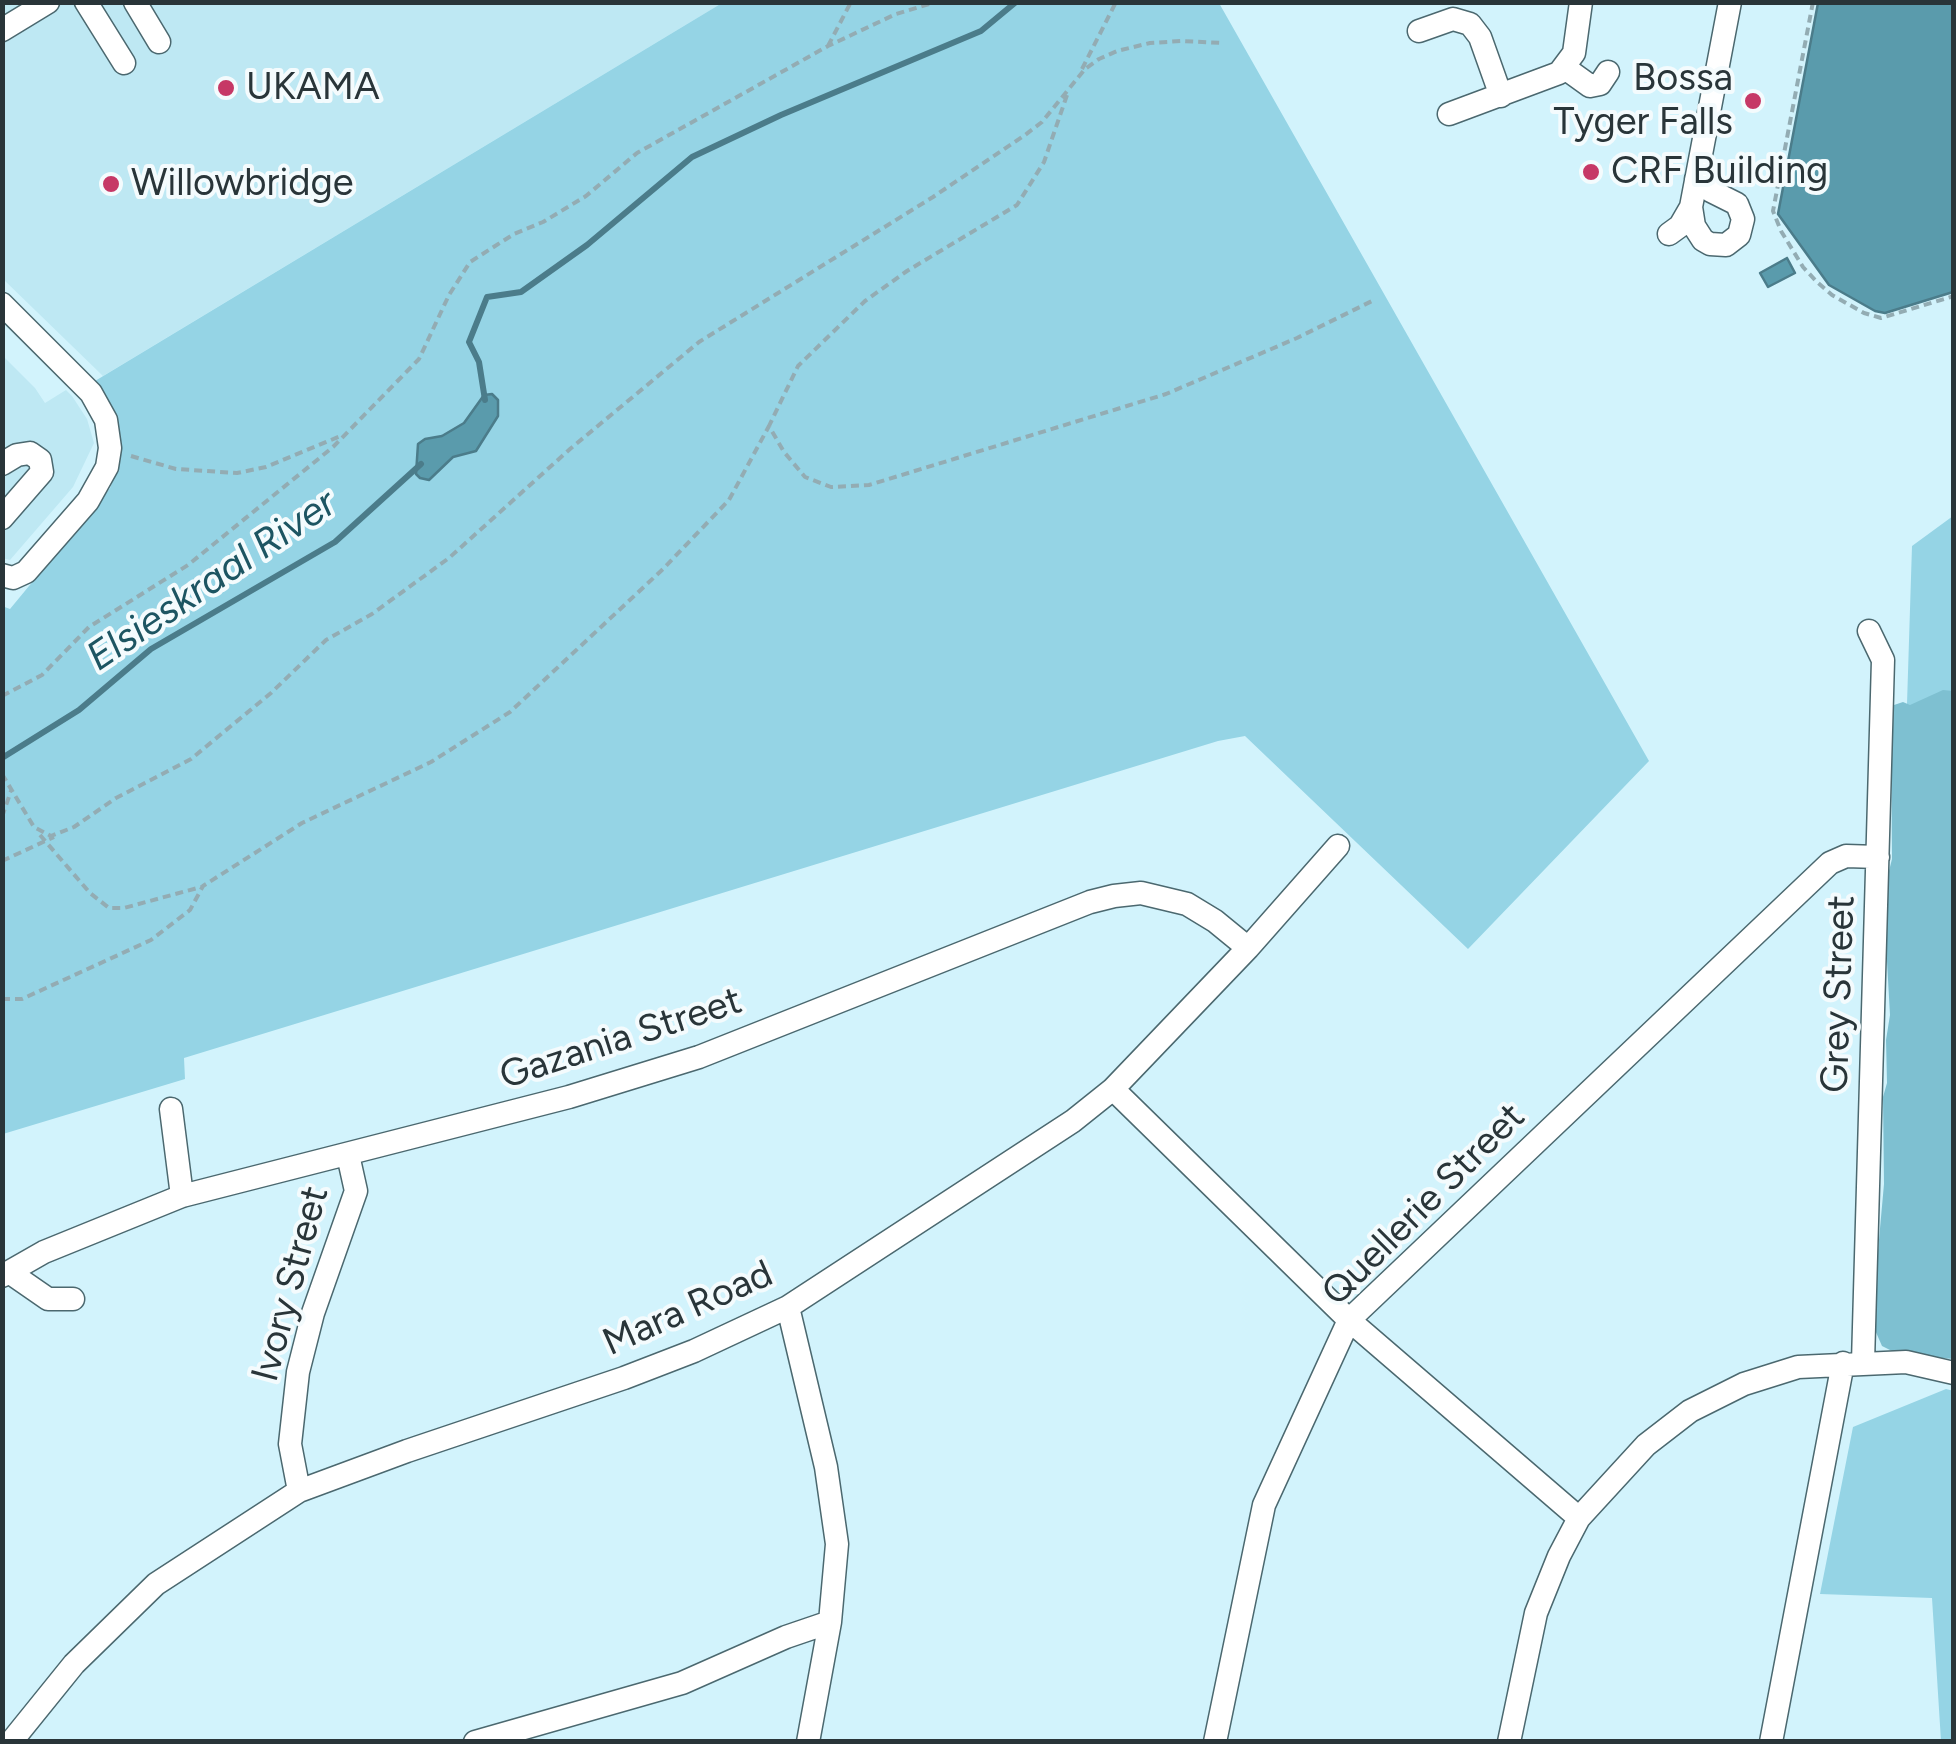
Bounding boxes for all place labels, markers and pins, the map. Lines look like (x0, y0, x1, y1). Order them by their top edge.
place label: Bossa Tyger Falls (1553, 56, 1733, 146)
place label: UKAMA (246, 65, 380, 111)
marker: UKAMA (215, 77, 237, 99)
marker: Bossa Tyger Falls (1742, 90, 1764, 112)
place label: CRF Building (1611, 149, 1828, 195)
place label: Willowbridge (131, 161, 354, 207)
marker: CRF Building (1580, 161, 1602, 183)
marker: Willowbridge (100, 173, 122, 195)

